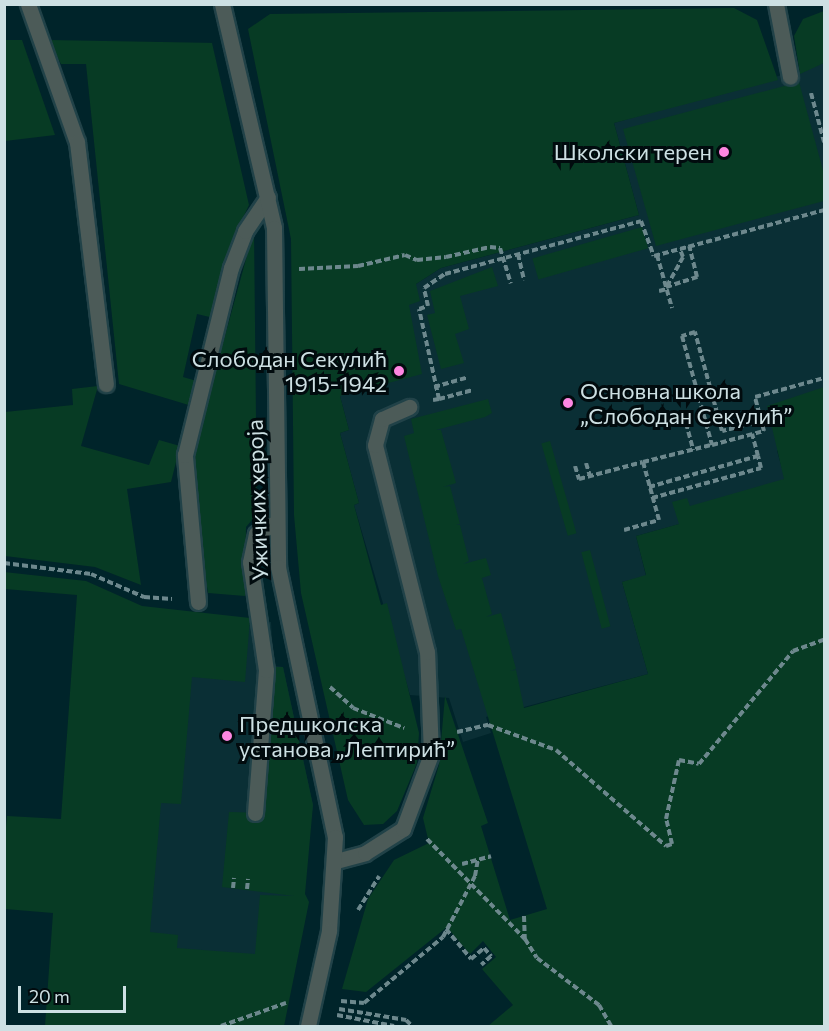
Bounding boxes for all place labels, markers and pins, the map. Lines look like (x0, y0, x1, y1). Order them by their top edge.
place label: Школски терен (554, 139, 712, 165)
marker: Школски терен (717, 145, 731, 159)
place label: Слободан Секулић 1915-1942 (192, 345, 387, 396)
marker: Слободан Секулић 1915-1942 (392, 364, 406, 378)
place label: Основна школа „Слободан Секулић” (580, 377, 793, 428)
marker: Основна школа „Слободан Секулић” (561, 396, 575, 410)
place label: Предшколска установа „Лептирић” (239, 710, 455, 762)
marker: Предшколска установа „Лептирић” (220, 729, 234, 743)

